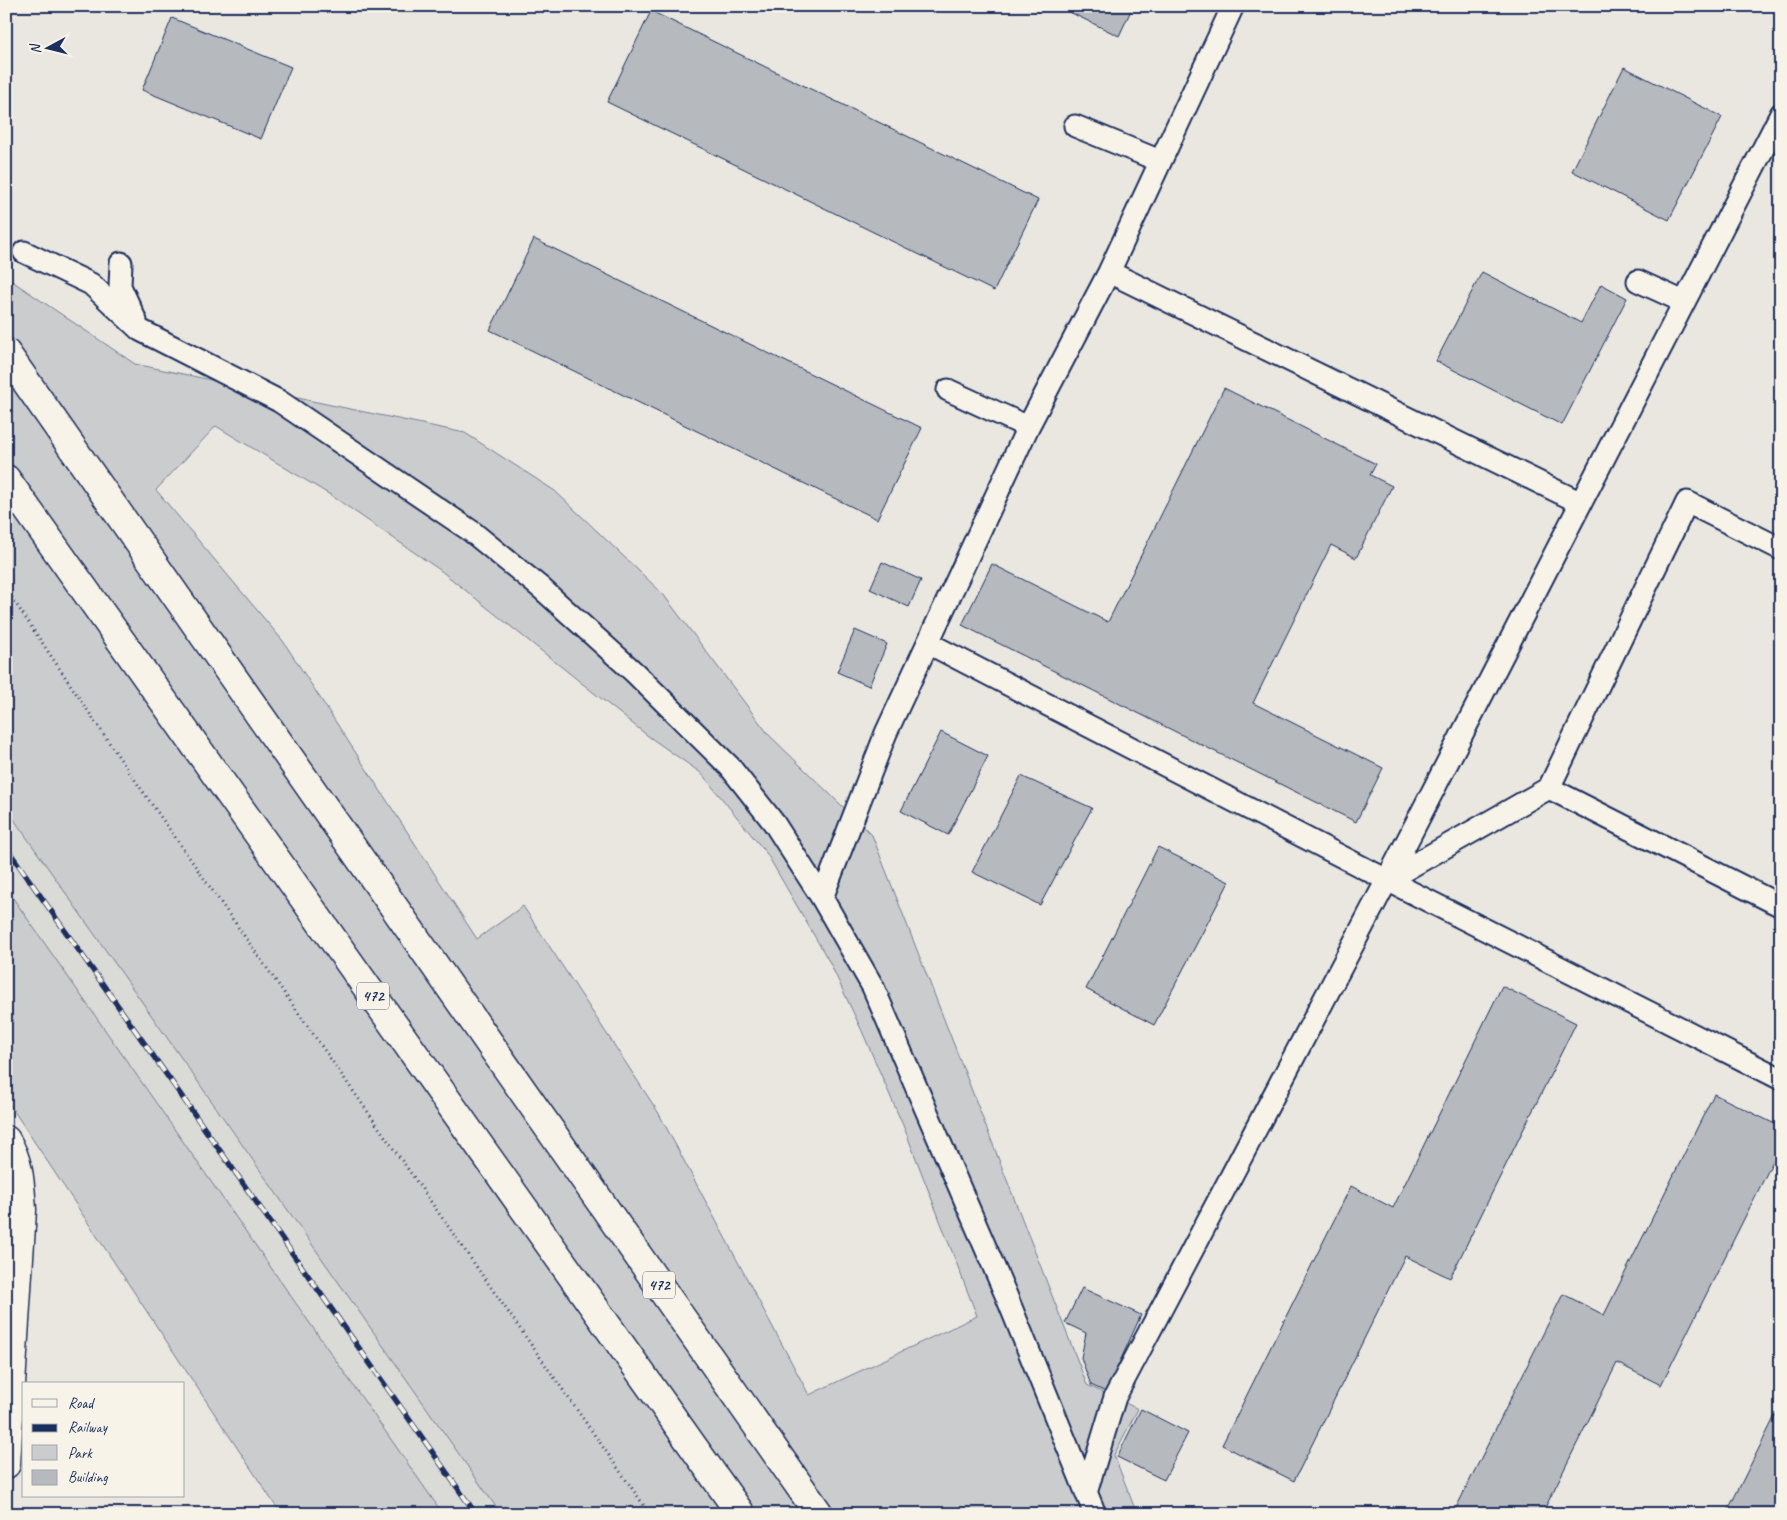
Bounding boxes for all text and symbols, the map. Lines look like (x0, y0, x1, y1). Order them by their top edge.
north arrow (22, 22, 72, 72)
text: N (26, 42, 45, 55)
road number: 472 (357, 982, 389, 1009)
road number: 472 (643, 1272, 675, 1298)
legend (22, 1382, 185, 1498)
text: Road (68, 1394, 95, 1413)
text: Railway (68, 1418, 109, 1437)
text: Park (68, 1444, 93, 1463)
text: Building (68, 1468, 108, 1487)

